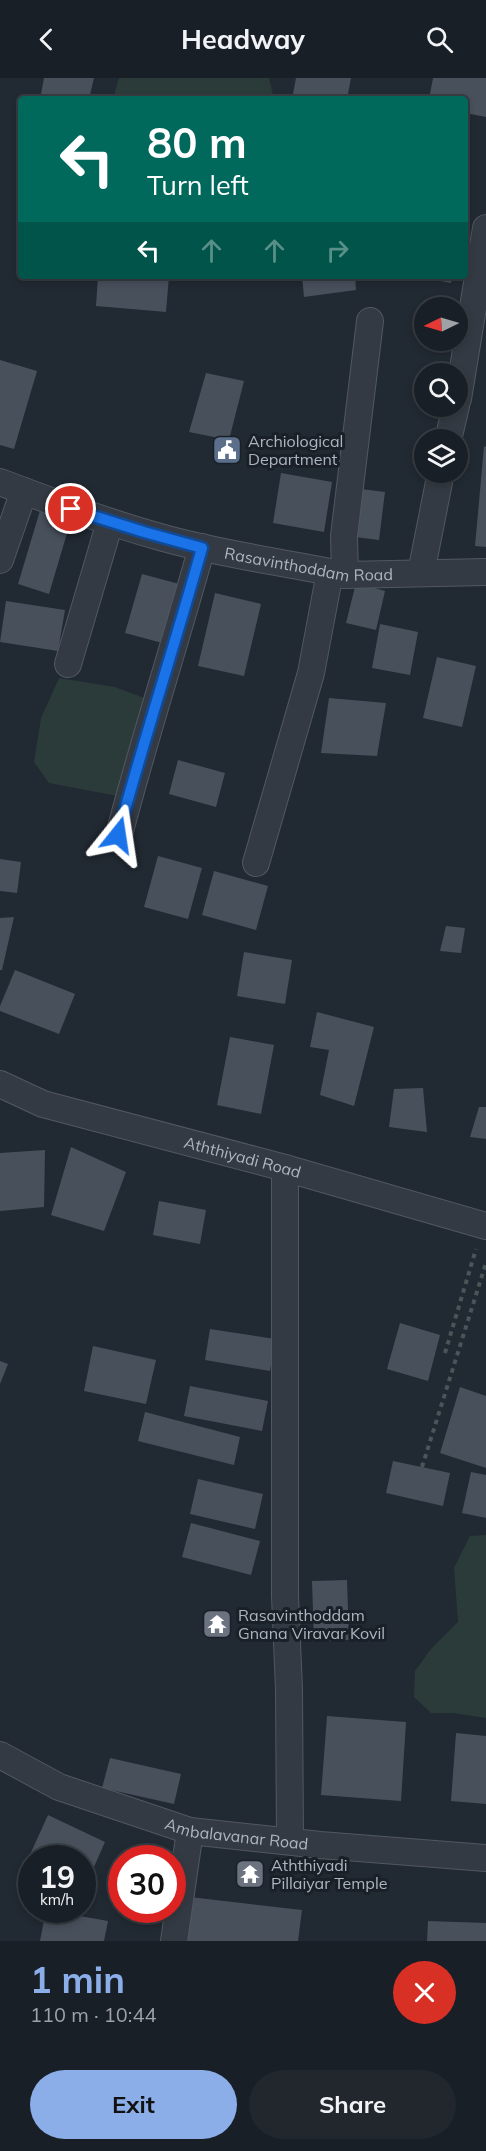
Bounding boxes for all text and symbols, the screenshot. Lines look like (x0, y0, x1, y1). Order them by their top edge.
text: Headway (181, 22, 305, 56)
icon: back (30, 23, 63, 56)
icon: search (423, 23, 456, 56)
text: 80 m (147, 116, 247, 169)
icon: left (48, 120, 126, 198)
text: Turn left (147, 168, 249, 202)
icon: left (132, 234, 165, 267)
icon: ahead (195, 234, 228, 267)
icon: ahead (258, 234, 291, 267)
icon: right (321, 234, 354, 267)
north arrow (414, 297, 468, 351)
map controls (414, 297, 468, 483)
button: search (414, 363, 468, 417)
button: layers (414, 429, 468, 483)
place label: Archiological Department (248, 431, 343, 469)
public building icon: Archiological Department (211, 434, 243, 466)
pin (45, 483, 96, 534)
icon: arrive (54, 492, 87, 525)
street label: Rasavinthoddam Road (223, 543, 393, 586)
position arrow (86, 803, 150, 867)
street label: Aththiyadi Road (182, 1132, 303, 1182)
place label: Rasavinthoddam Gnana Viravar Kovil (238, 1605, 385, 1643)
temple icon: Rasavinthoddam Gnana Viravar Kovil (201, 1608, 233, 1640)
street label: Ambalavanar Road (163, 1813, 309, 1854)
speed limit sign: 30 (108, 1845, 186, 1923)
place label: Aththiyadi Pillaiyar Temple (271, 1855, 387, 1893)
text: 19 (39, 1858, 75, 1896)
temple icon: Aththiyadi Pillaiyar Temple (234, 1858, 266, 1890)
text: km/h (40, 1890, 74, 1909)
text: 1 min (30, 1957, 125, 2002)
button: close (393, 1961, 456, 2024)
text: 110 m · 10:44 (30, 2002, 156, 2027)
button: Exit (30, 2070, 237, 2139)
button: Share (249, 2070, 456, 2139)

